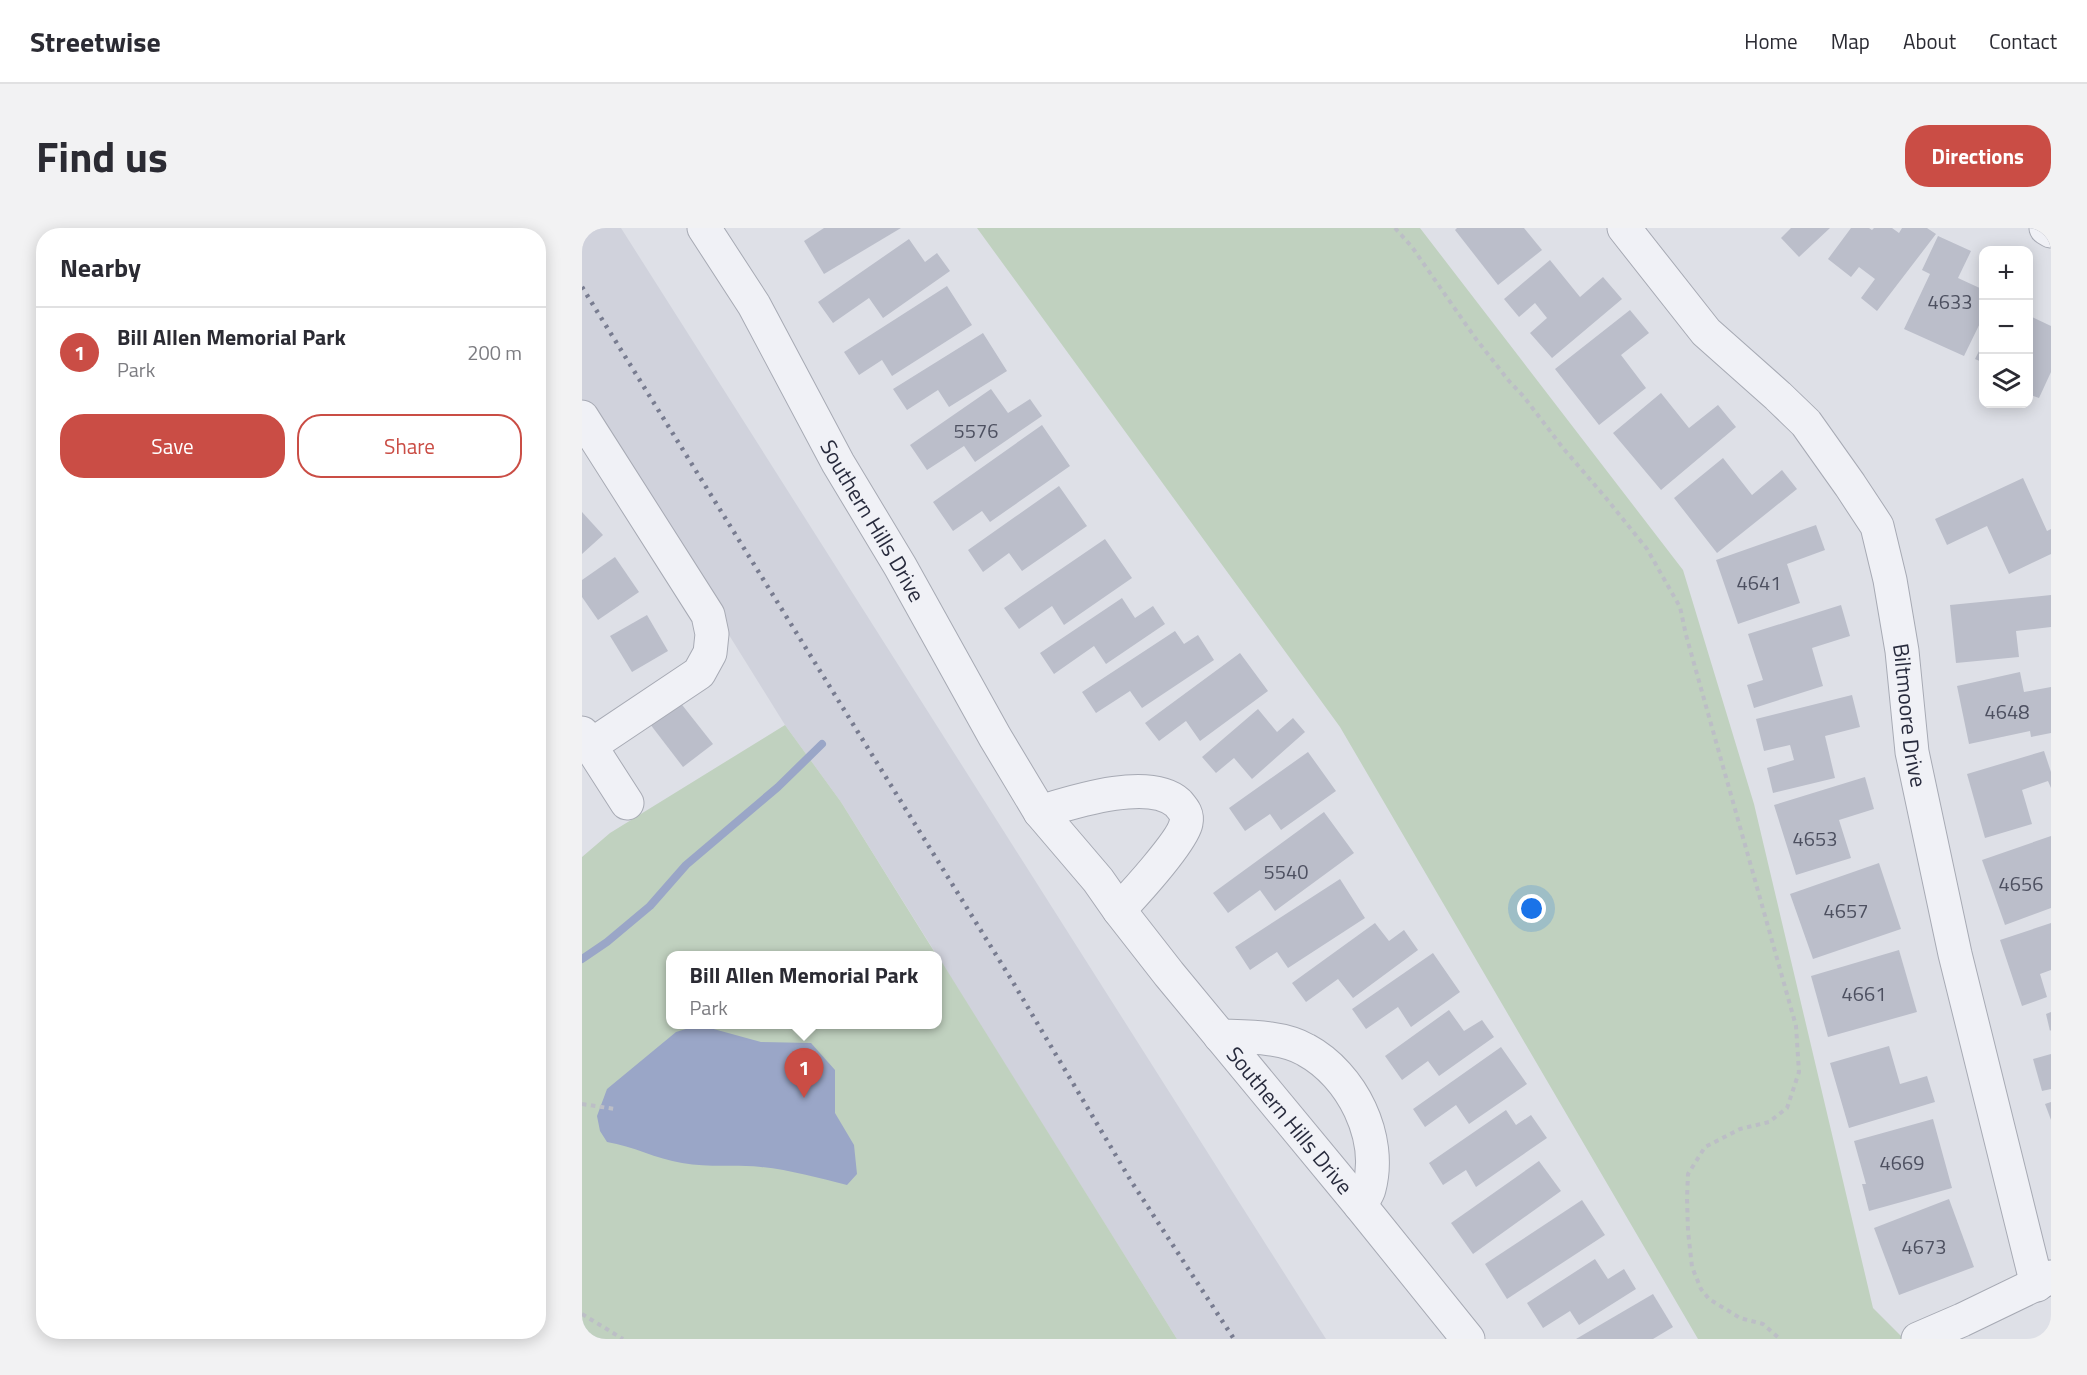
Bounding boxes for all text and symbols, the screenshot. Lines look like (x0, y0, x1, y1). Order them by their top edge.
text: Streetwise (30, 20, 161, 63)
text: Home (1744, 25, 1798, 57)
text: Map (1831, 25, 1870, 57)
text: About (1903, 25, 1956, 57)
text: Contact (1989, 25, 2057, 57)
text: Find us (36, 124, 168, 188)
button: Directions (1905, 125, 2051, 187)
map controls (1979, 246, 2033, 408)
button: + (1979, 246, 2033, 300)
text: Nearby (60, 248, 141, 287)
house number: 4633 (1928, 286, 1972, 317)
button: − (1979, 300, 2033, 354)
text: Bill Allen Memorial Park (117, 320, 346, 354)
text: 1 (74, 337, 85, 368)
text: 200 m (467, 337, 522, 368)
text: Park (117, 354, 155, 385)
button: layers (1979, 354, 2033, 408)
button: Save (60, 414, 285, 478)
button: Share (297, 414, 522, 478)
house number: 5576 (954, 415, 998, 446)
street label: Southern Hills Drive (812, 433, 934, 608)
house number: 4641 (1737, 567, 1781, 598)
street label: Biltmoore Drive (1884, 641, 1936, 790)
house number: 4648 (1985, 696, 2029, 727)
house number: 4653 (1793, 823, 1837, 854)
house number: 5540 (1264, 856, 1308, 887)
house number: 4656 (1999, 868, 2043, 899)
your location (1517, 894, 1546, 923)
house number: 4657 (1824, 895, 1868, 926)
popup (666, 951, 942, 1029)
text: Bill Allen Memorial Park (690, 958, 918, 992)
house number: 4661 (1842, 978, 1886, 1009)
text: Park (690, 992, 728, 1023)
street label: Southern Hills Drive (1218, 1039, 1361, 1202)
pin: 1 (784, 1048, 824, 1098)
house number: 4669 (1880, 1147, 1924, 1178)
house number: 4673 (1902, 1231, 1946, 1262)

